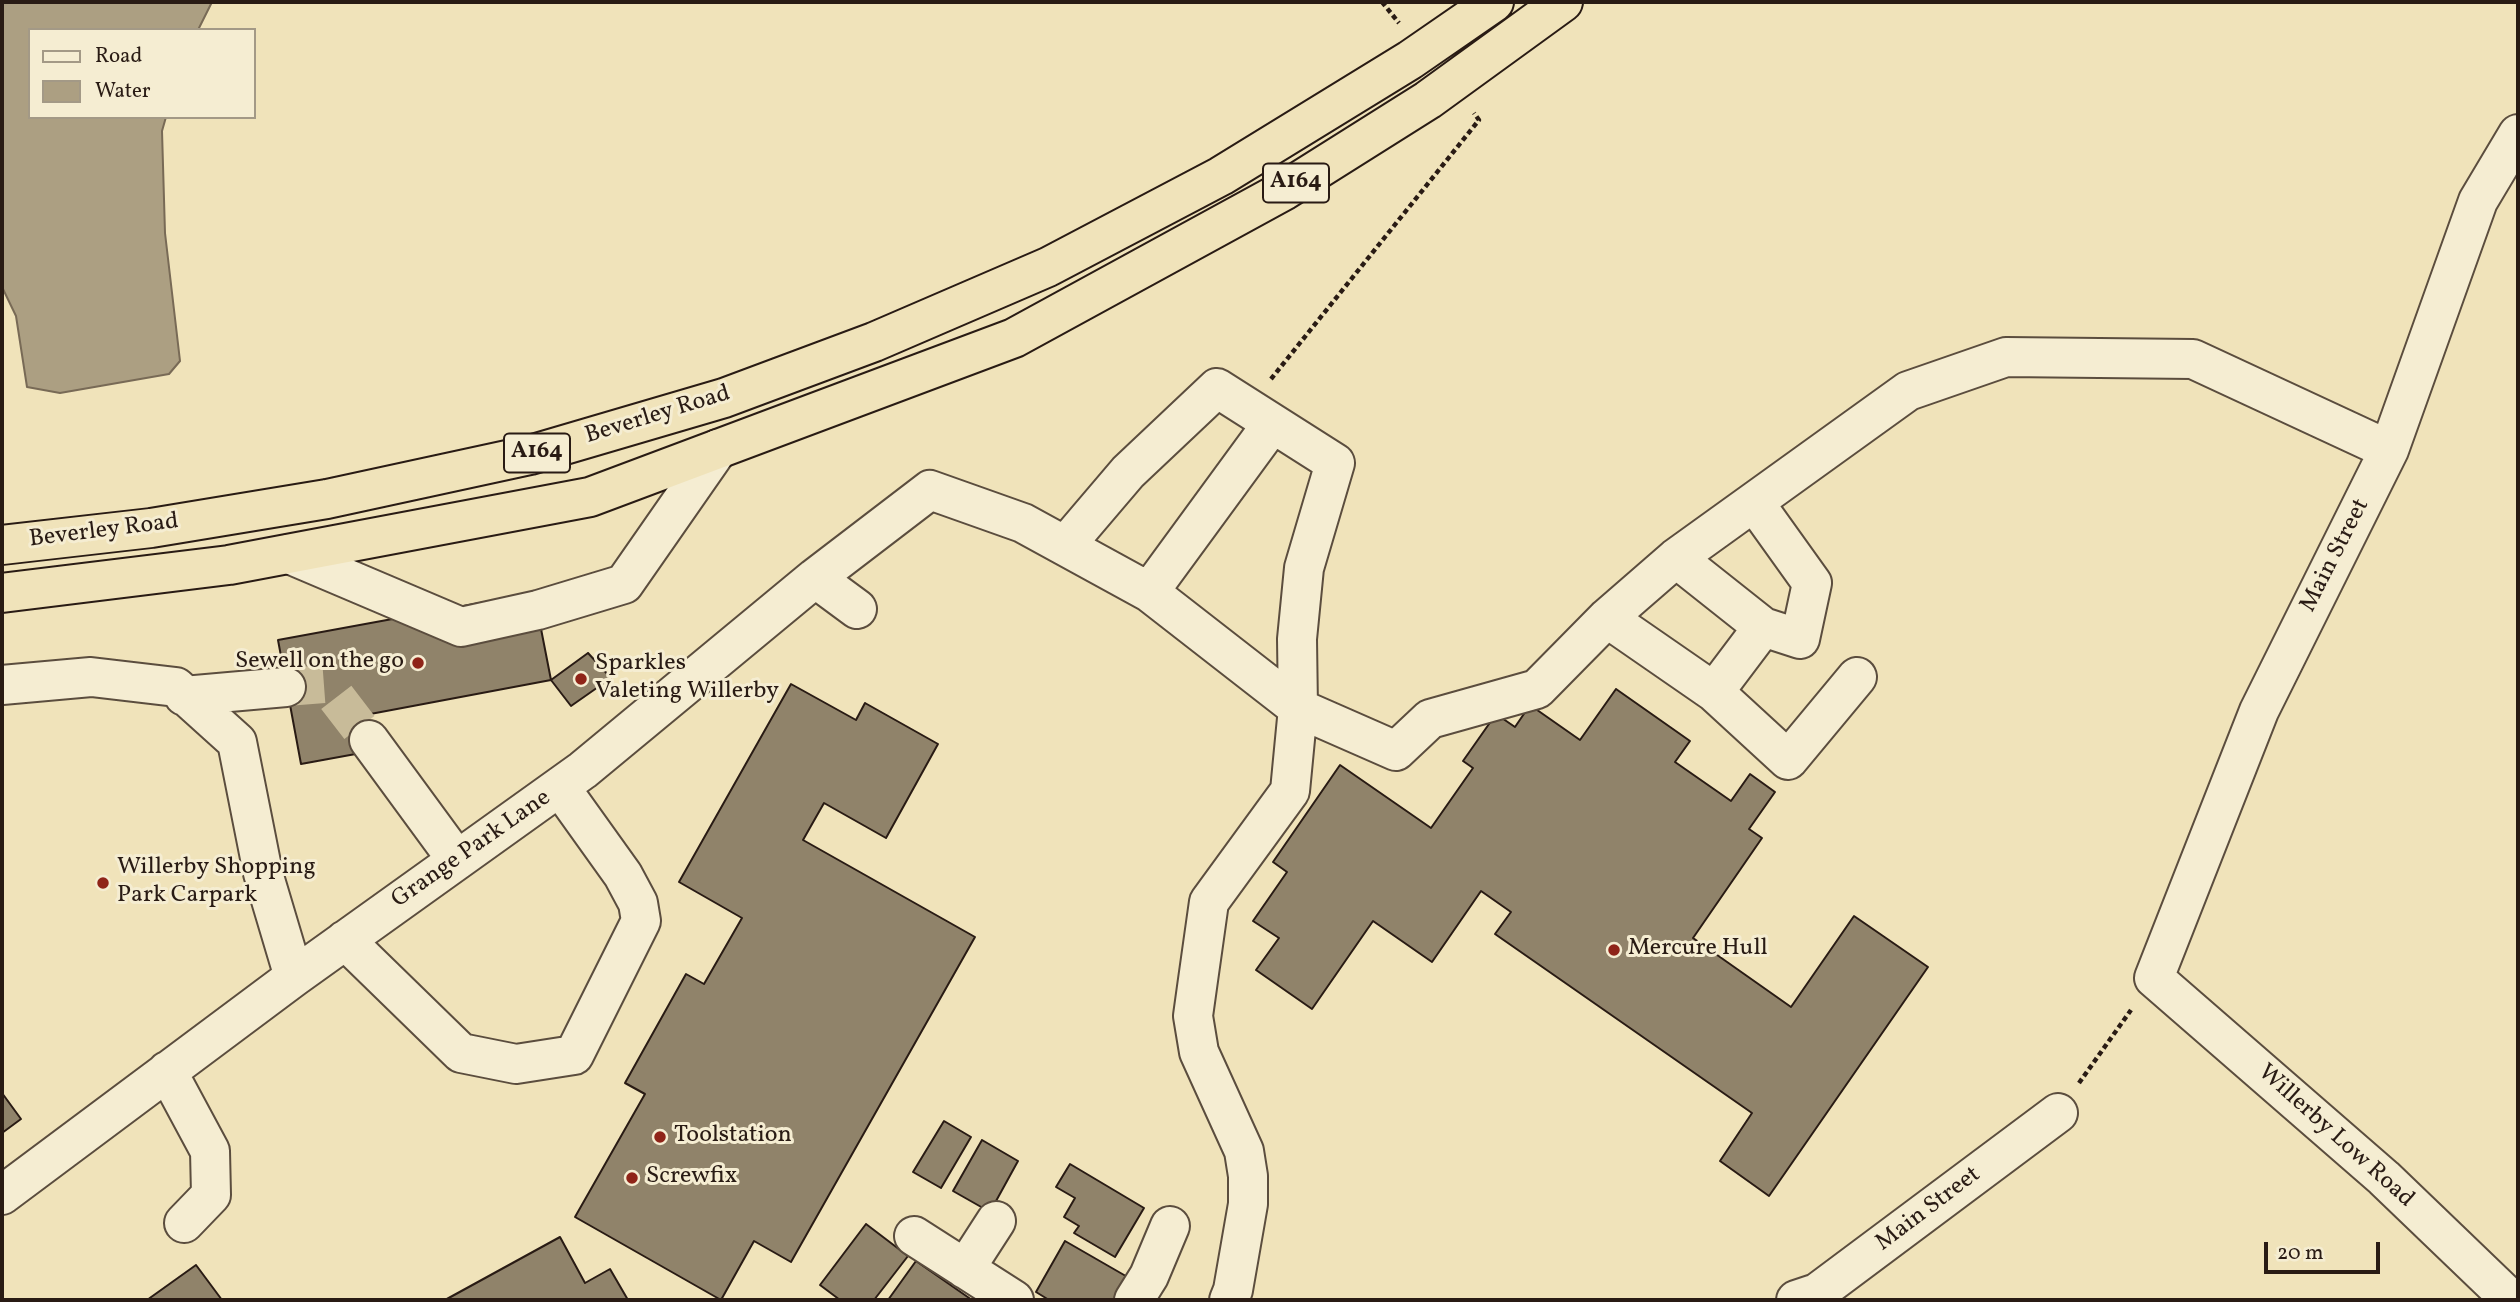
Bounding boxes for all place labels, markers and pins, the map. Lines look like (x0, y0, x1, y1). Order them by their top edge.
place label: Sewell on the go (235, 649, 404, 677)
place label: Sparkles Valeting Willerby (595, 651, 779, 707)
marker: Sewell on the go (410, 655, 426, 671)
marker: Sparkles Valeting Willerby (573, 671, 589, 687)
place label: Willerby Shopping Park Carpark (117, 855, 316, 911)
marker: Willerby Shopping Park Carpark (95, 875, 111, 891)
place label: Mercure Hull (1628, 936, 1768, 964)
marker: Mercure Hull (1606, 942, 1622, 958)
place label: Toolstation (674, 1123, 792, 1151)
marker: Toolstation (652, 1129, 668, 1145)
place label: Screwfix (646, 1164, 737, 1192)
marker: Screwfix (624, 1170, 640, 1186)

